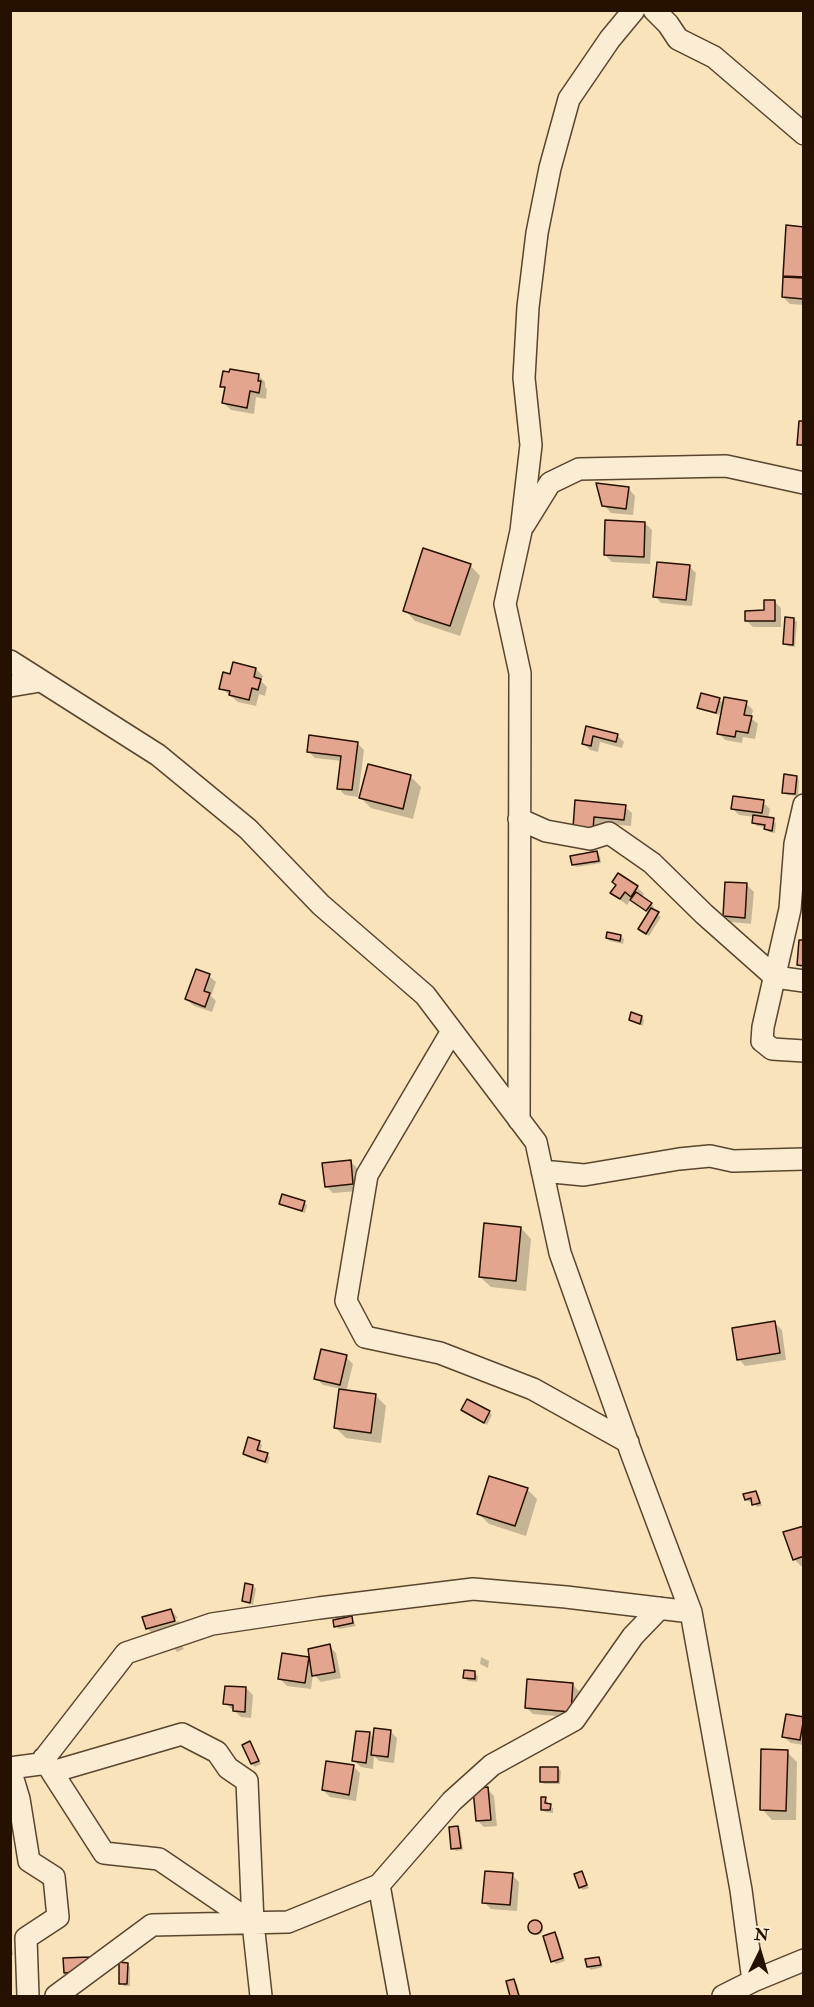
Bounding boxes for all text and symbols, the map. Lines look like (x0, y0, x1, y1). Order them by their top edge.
north arrow (730, 1923, 790, 1983)
text: N (754, 1924, 770, 1946)

